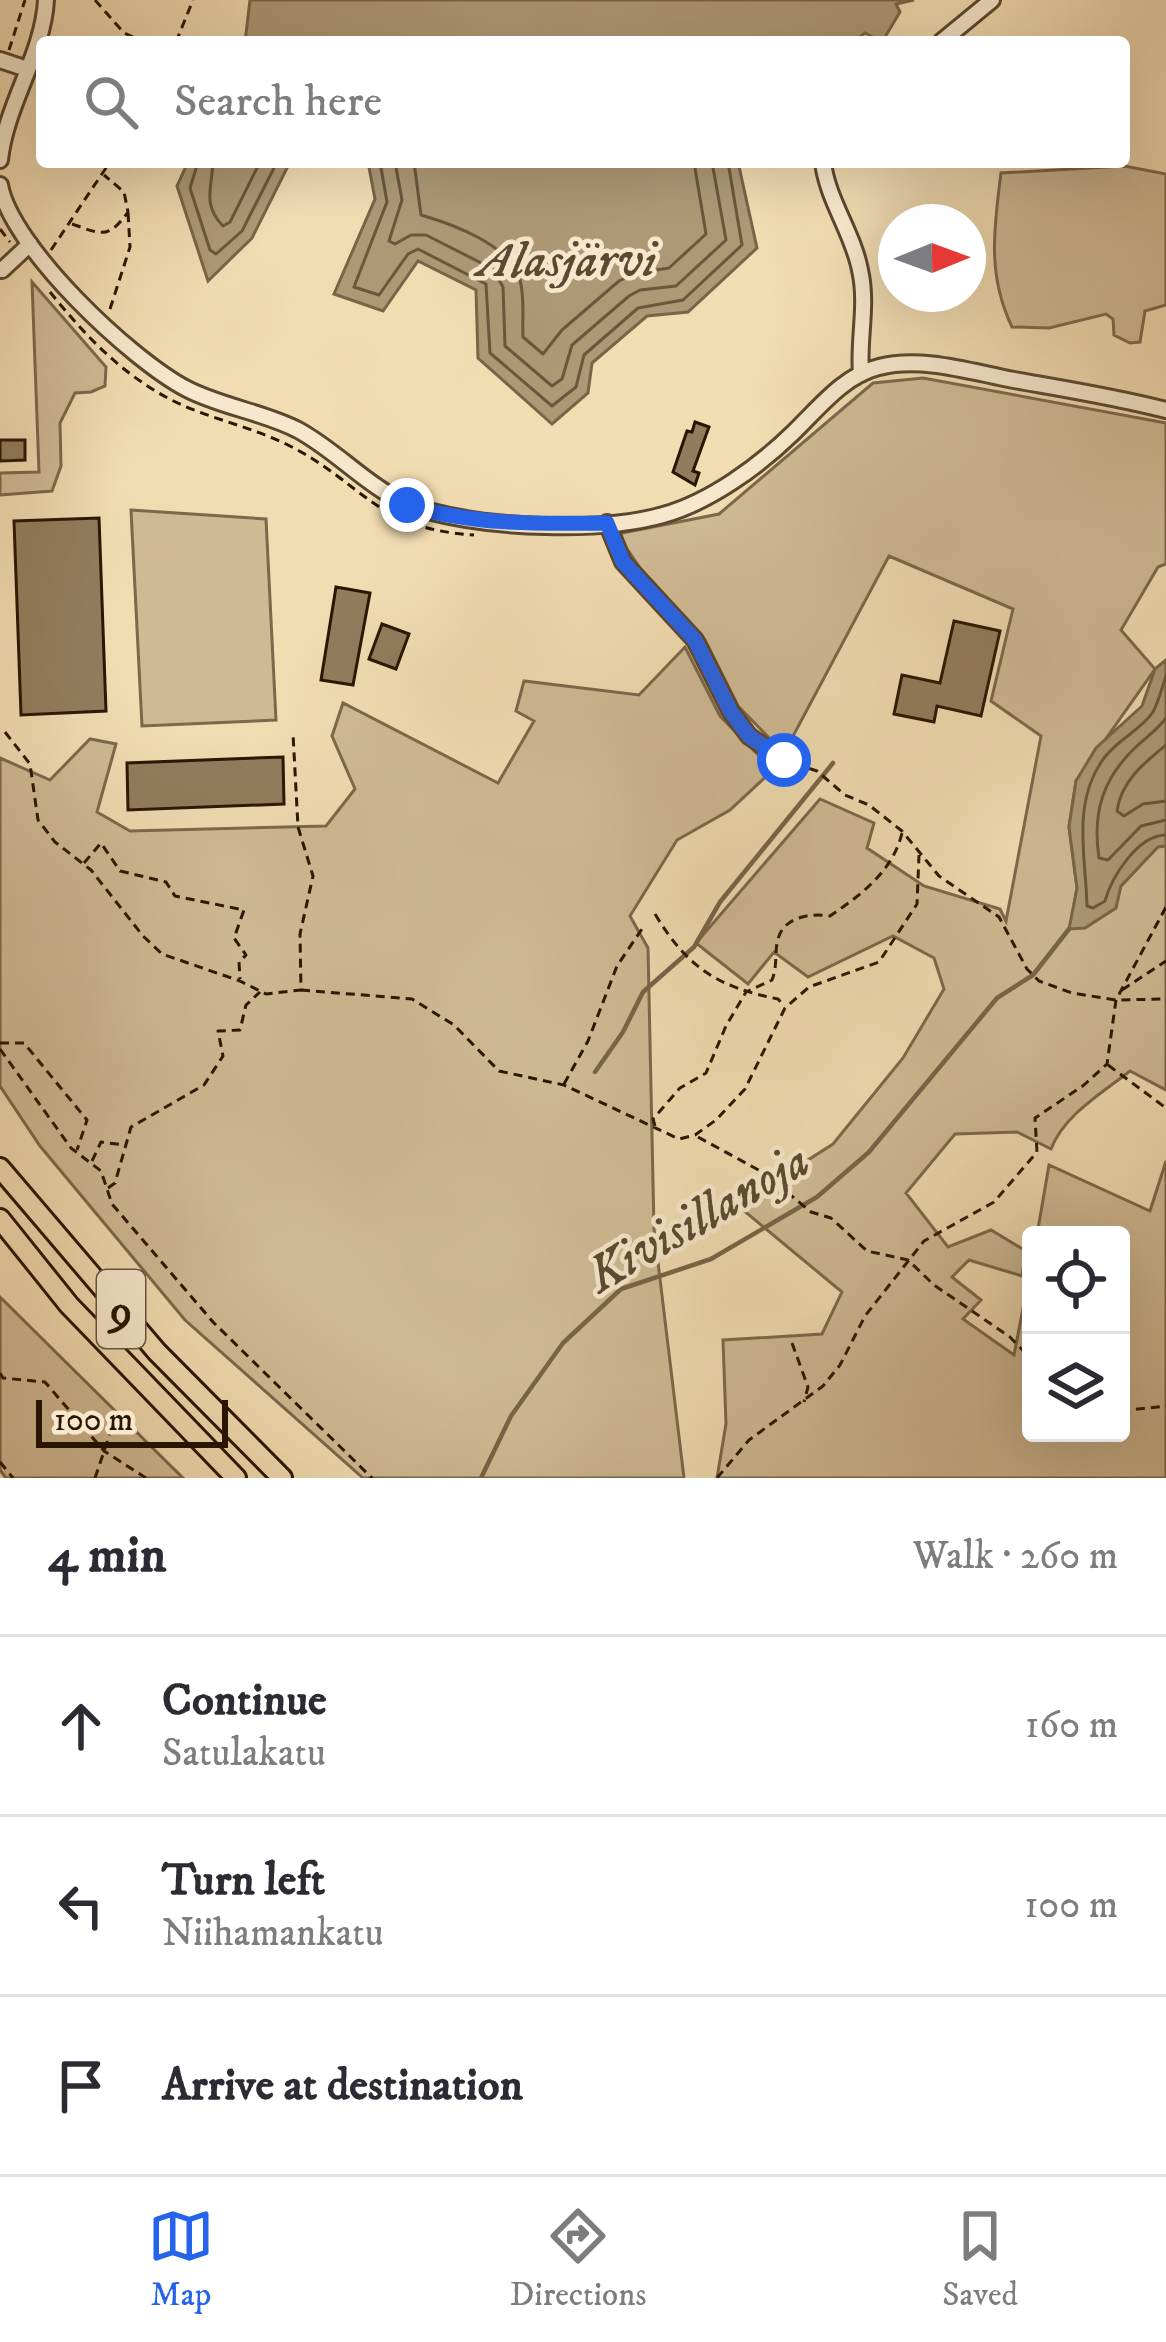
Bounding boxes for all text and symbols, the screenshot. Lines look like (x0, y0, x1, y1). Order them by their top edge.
search box (36, 36, 1130, 168)
icon: search (78, 69, 144, 135)
text: Search here (174, 74, 382, 130)
north arrow (878, 204, 986, 312)
water label: Alasjärvi (473, 229, 659, 293)
route end (380, 478, 434, 532)
route start (757, 733, 811, 787)
water label: Kivisillanoja (574, 1129, 821, 1309)
map controls (1022, 1226, 1130, 1442)
button: locate (1022, 1226, 1130, 1334)
road number: 9 (97, 1270, 145, 1348)
button: layers (1022, 1334, 1130, 1442)
scale bar (36, 1394, 228, 1447)
text: 100 m (54, 1400, 133, 1441)
text: 4 min (48, 1524, 166, 1588)
text: Walk · 260 m (913, 1532, 1118, 1581)
text: Continue (162, 1673, 327, 1729)
icon: ahead (48, 1693, 114, 1759)
text: 160 m (1025, 1701, 1118, 1750)
text: Satulakatu (162, 1729, 326, 1778)
text: Turn left (162, 1853, 325, 1909)
icon: left (48, 1873, 114, 1939)
text: 100 m (1024, 1881, 1118, 1930)
text: Niihamankatu (162, 1909, 384, 1958)
icon: arrive (48, 2053, 114, 2119)
text: Arrive at destination (162, 2058, 523, 2114)
tab: Map (148, 2203, 214, 2316)
tab: Directions (510, 2203, 646, 2316)
tab: Saved (942, 2203, 1018, 2316)

